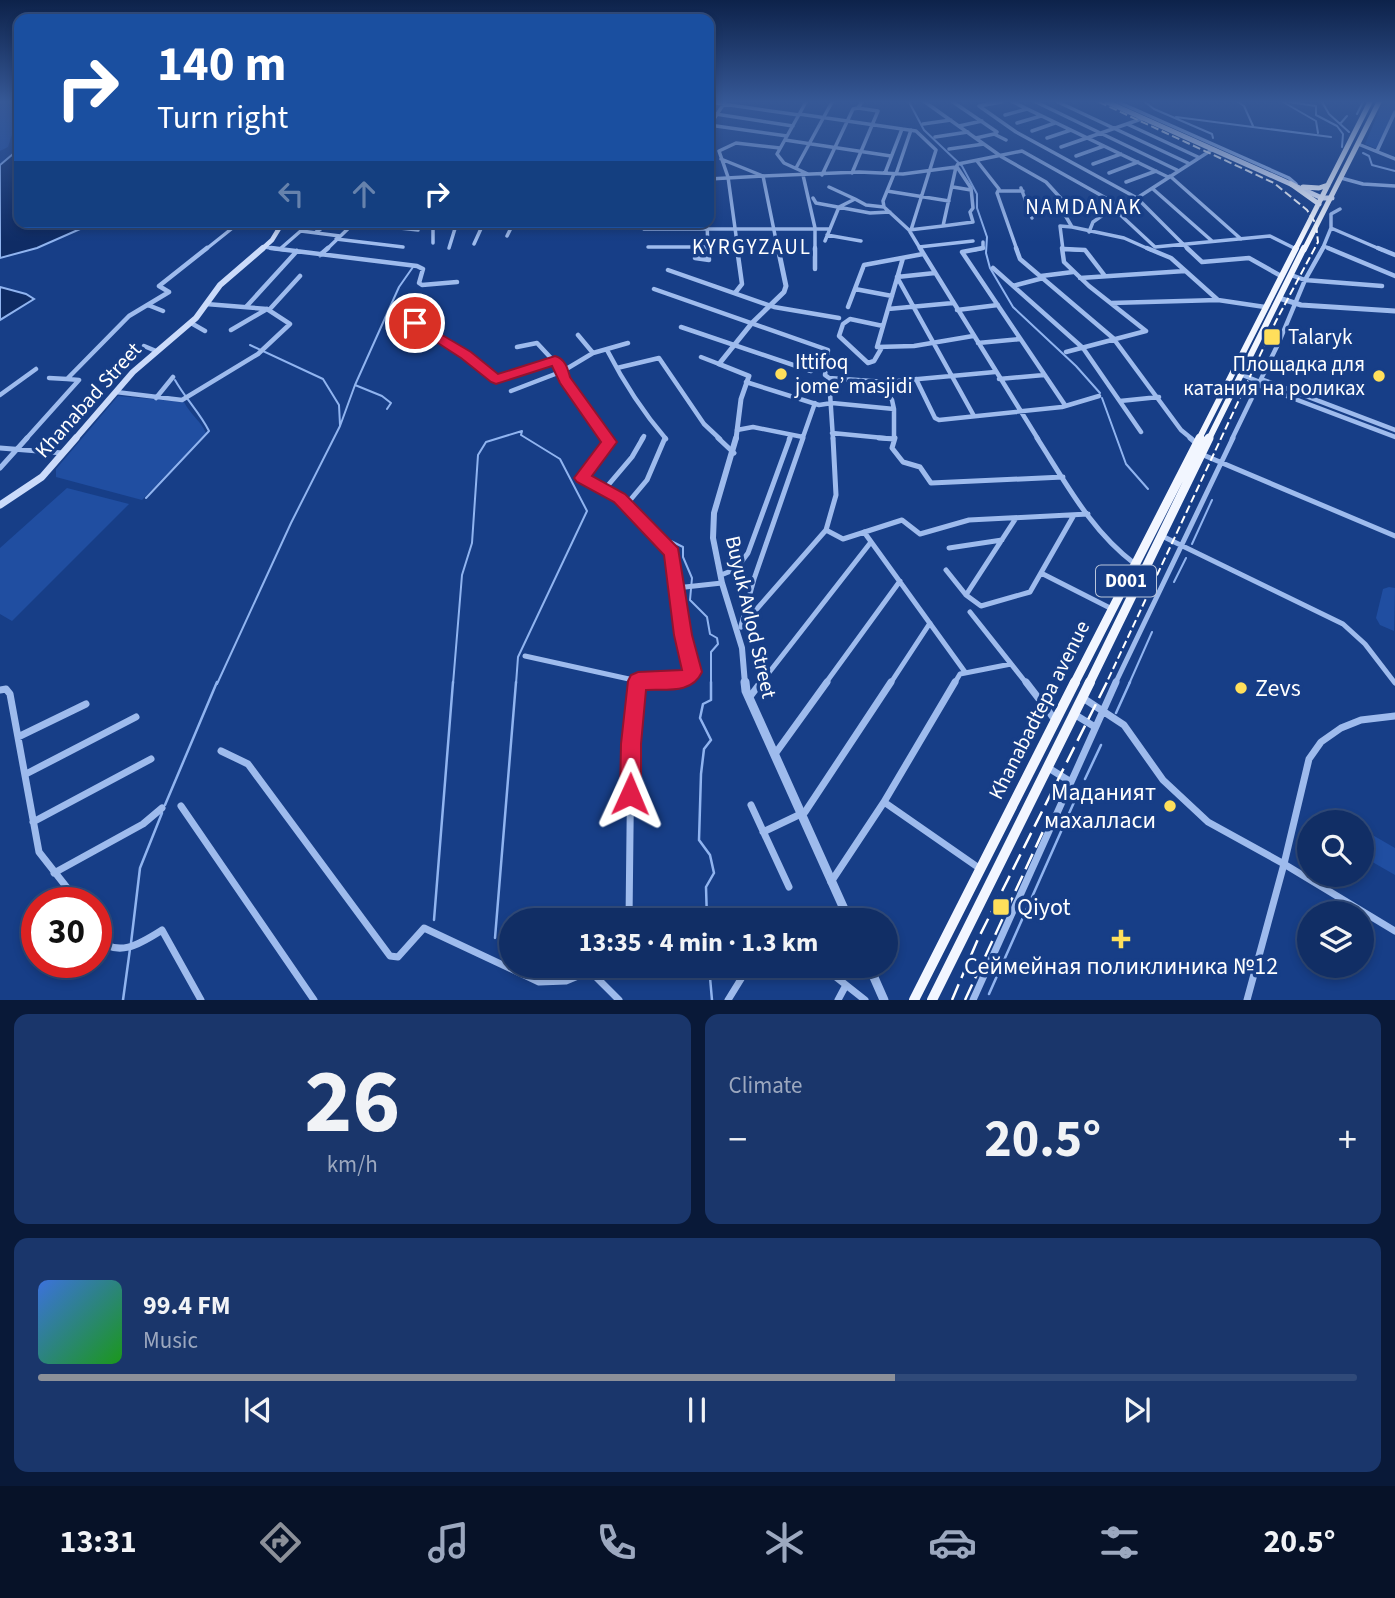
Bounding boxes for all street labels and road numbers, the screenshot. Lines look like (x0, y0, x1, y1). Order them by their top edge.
street label: Khanabad Street (28, 335, 148, 465)
street label: Buyuk Avlod Street (718, 533, 784, 701)
road number: D001 (1096, 566, 1156, 596)
street label: Khanabadtepa avenue (981, 615, 1097, 805)

